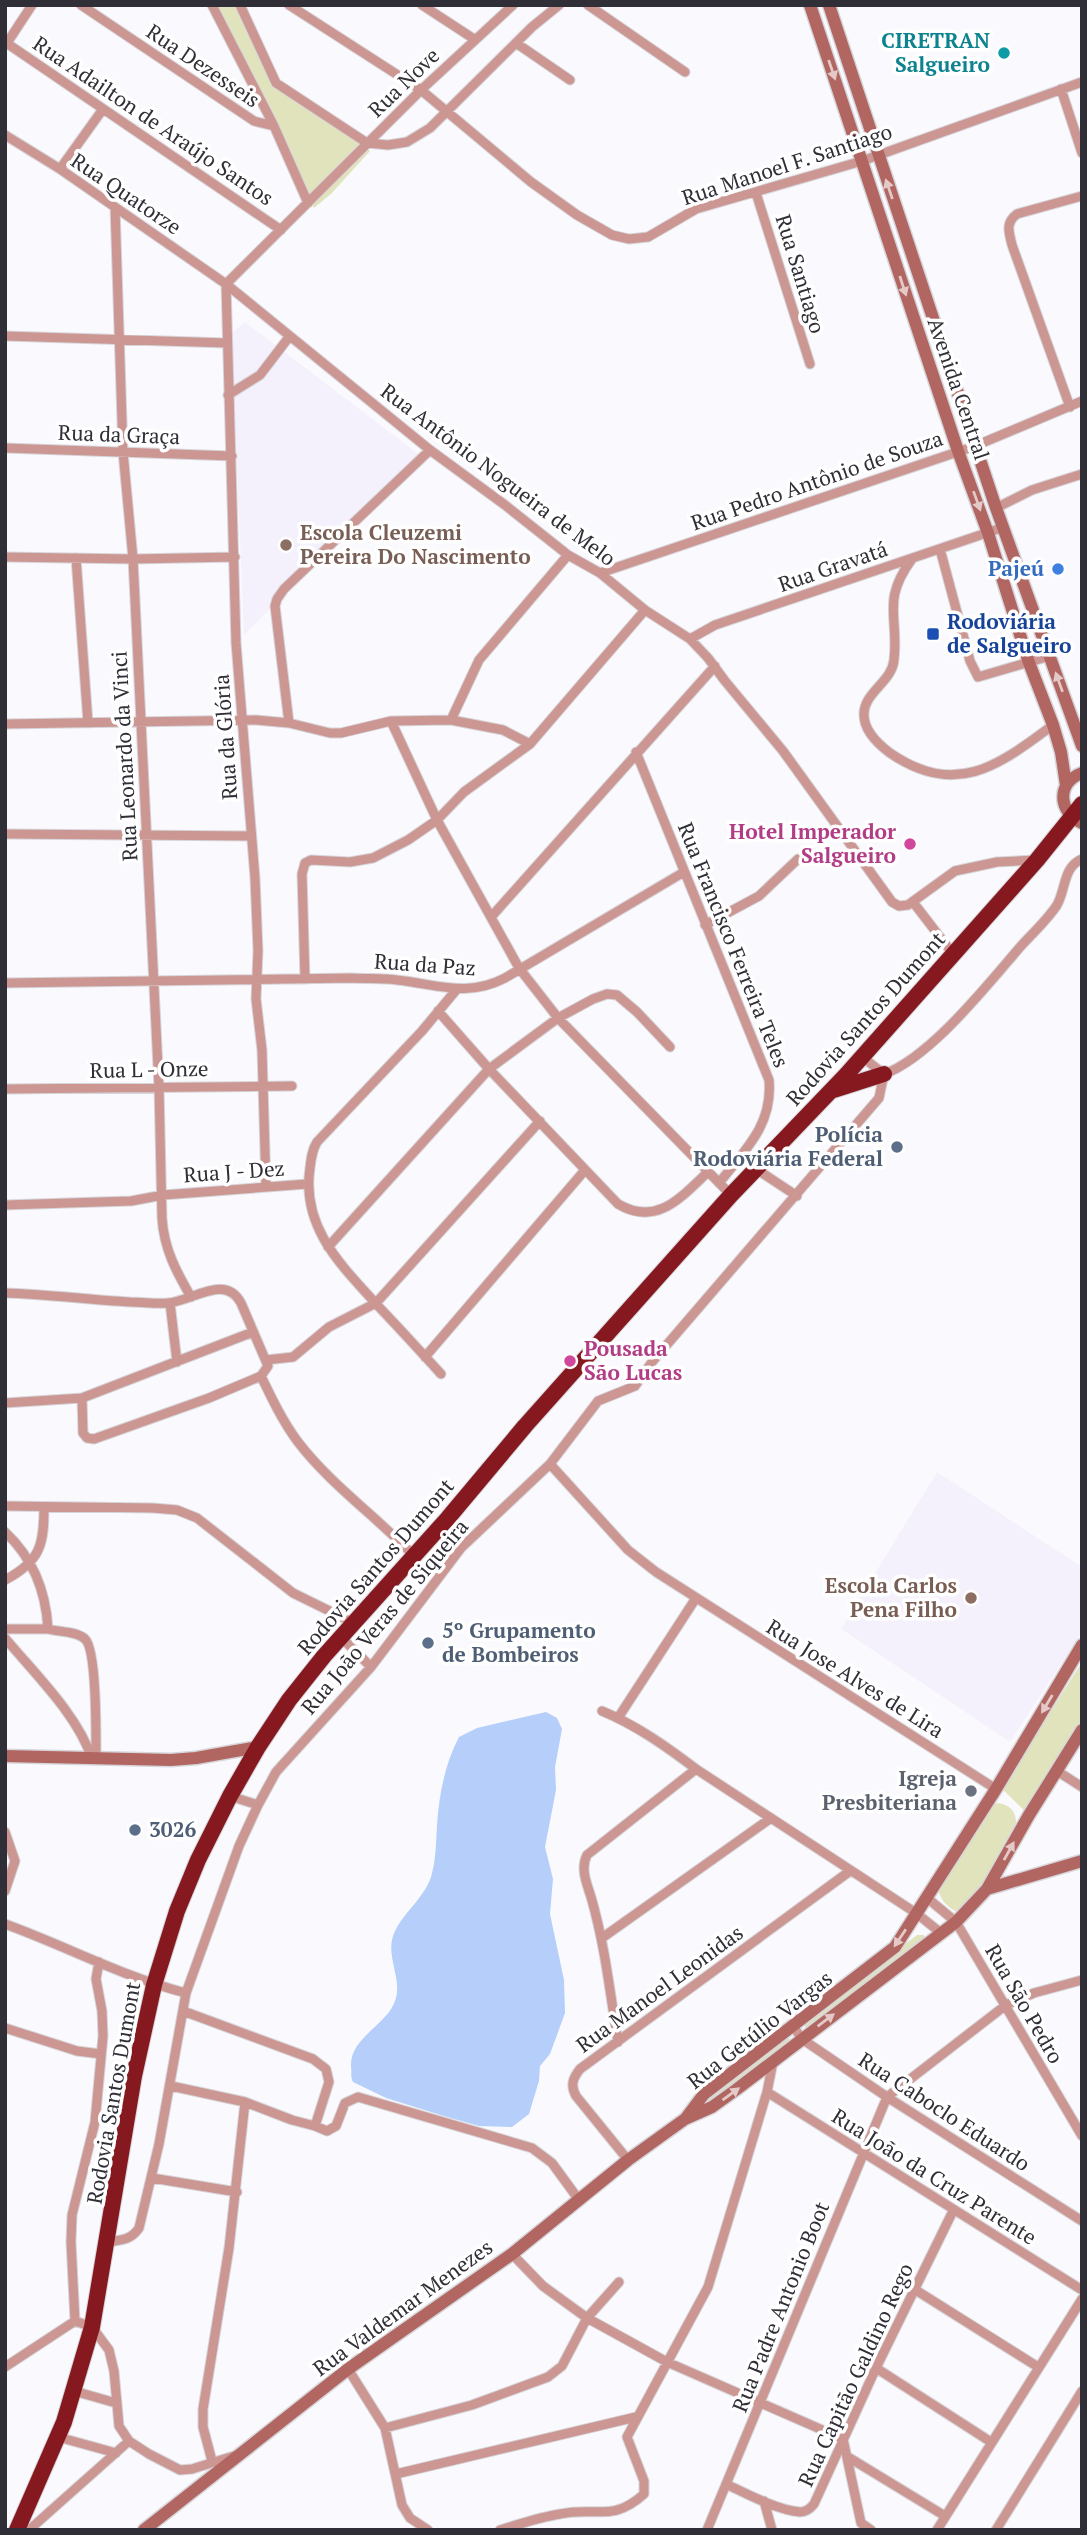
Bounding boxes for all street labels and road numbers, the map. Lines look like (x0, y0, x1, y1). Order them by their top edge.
street label: Rua Dezesseis (141, 17, 266, 113)
street label: Rua Adailton de Araújo Santos (28, 29, 279, 211)
street label: Rua Nove (362, 41, 445, 123)
street label: Rua Manoel F. Santiago (678, 117, 895, 211)
street label: Rua Quatorze (66, 146, 187, 240)
street label: Rua Santiago (770, 211, 832, 337)
street label: Avenida Central (922, 314, 996, 464)
street label: Rua Antônio Nogueira de Melo (375, 377, 622, 572)
street label: Rua da Graça (58, 418, 181, 450)
street label: Rua Pedro Antônio de Souza (687, 424, 947, 536)
street label: Rua Gravatá (774, 534, 891, 598)
street label: Rua Leonardo da Vinci (105, 650, 143, 862)
street label: Rua da Glória (207, 673, 243, 801)
street label: Rua Francisco Ferreira Teles (672, 818, 796, 1071)
street label: Rodovia Santos Dumont (780, 925, 951, 1111)
street label: Rua da Paz (373, 946, 477, 982)
street label: Rua L - Onze (89, 1054, 209, 1084)
street label: Rua J - Dez (182, 1154, 285, 1188)
street label: Rodovia Santos Dumont (291, 1472, 460, 1660)
street label: Rua João Veras de Siqueira (294, 1513, 474, 1720)
street label: Rua Jose Alves de Lira (762, 1612, 950, 1744)
street label: Rua Manoel Leonidas (570, 1918, 748, 2058)
street label: Rua São Pedro (979, 1939, 1070, 2068)
street label: Rua Getúlio Vargas (681, 1964, 838, 2095)
street label: Rodovia Santos Dumont (80, 1979, 146, 2206)
street label: Rua Caboclo Eduardo (853, 2045, 1036, 2177)
street label: Rua João da Cruz Parente (827, 2102, 1042, 2251)
street label: Rua Padre Antonio Boot (725, 2197, 835, 2416)
street label: Rua Valdemar Menezes (307, 2233, 498, 2382)
street label: Rua Capitão Galdino Rego (791, 2258, 919, 2491)

